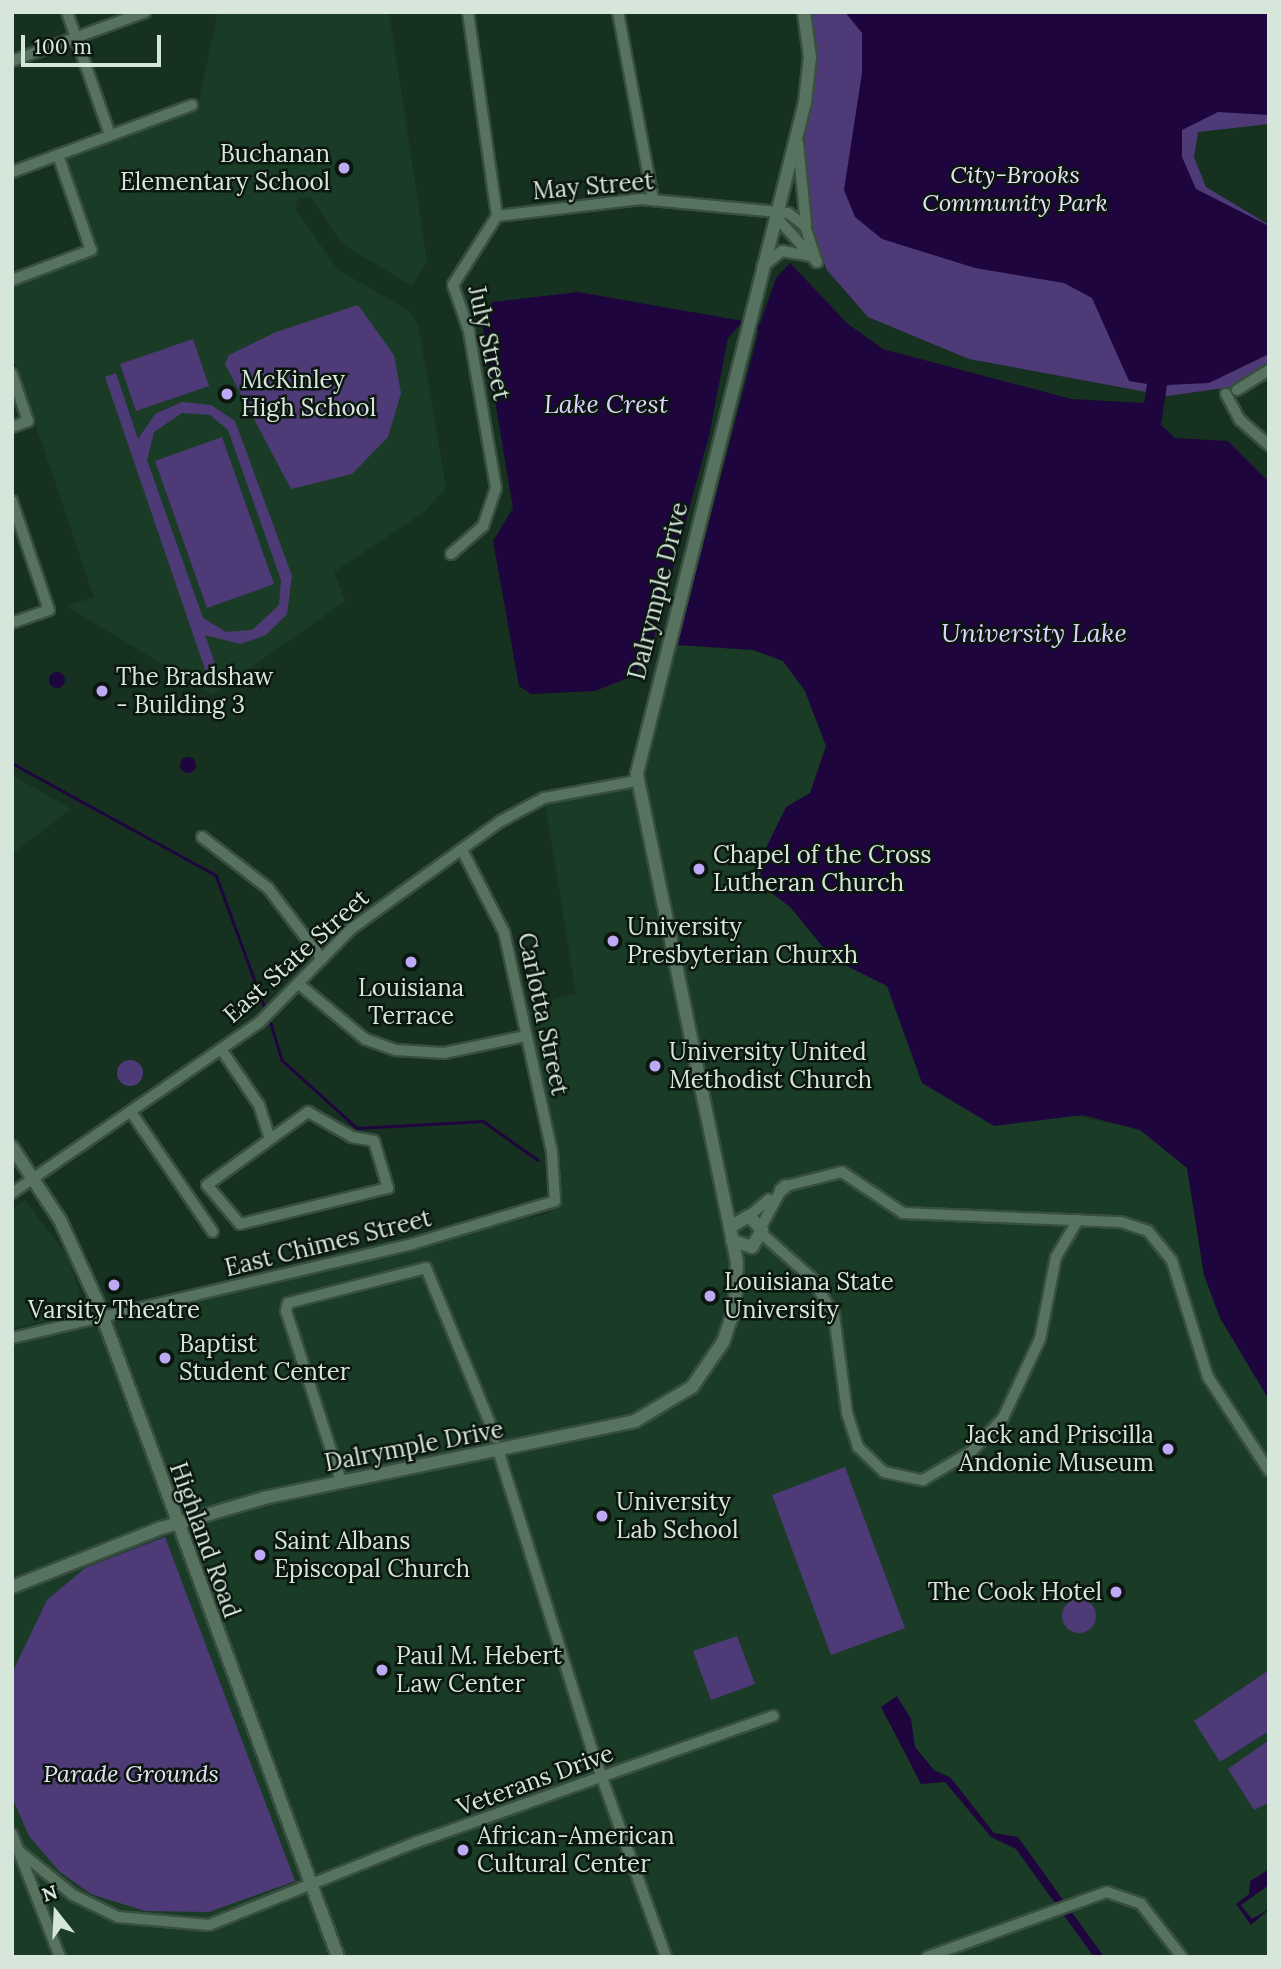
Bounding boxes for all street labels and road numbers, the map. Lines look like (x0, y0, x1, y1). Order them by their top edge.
street label: May Street (531, 166, 655, 206)
street label: July Street (462, 283, 516, 403)
street label: Dalrymple Drive (622, 499, 694, 683)
street label: East State Street (217, 883, 375, 1029)
street label: Carlotta Street (512, 930, 574, 1098)
street label: East Chimes Street (222, 1203, 434, 1283)
street label: Dalrymple Drive (322, 1415, 506, 1477)
street label: Highland Road (164, 1458, 246, 1622)
street label: Veterans Drive (453, 1738, 617, 1822)

